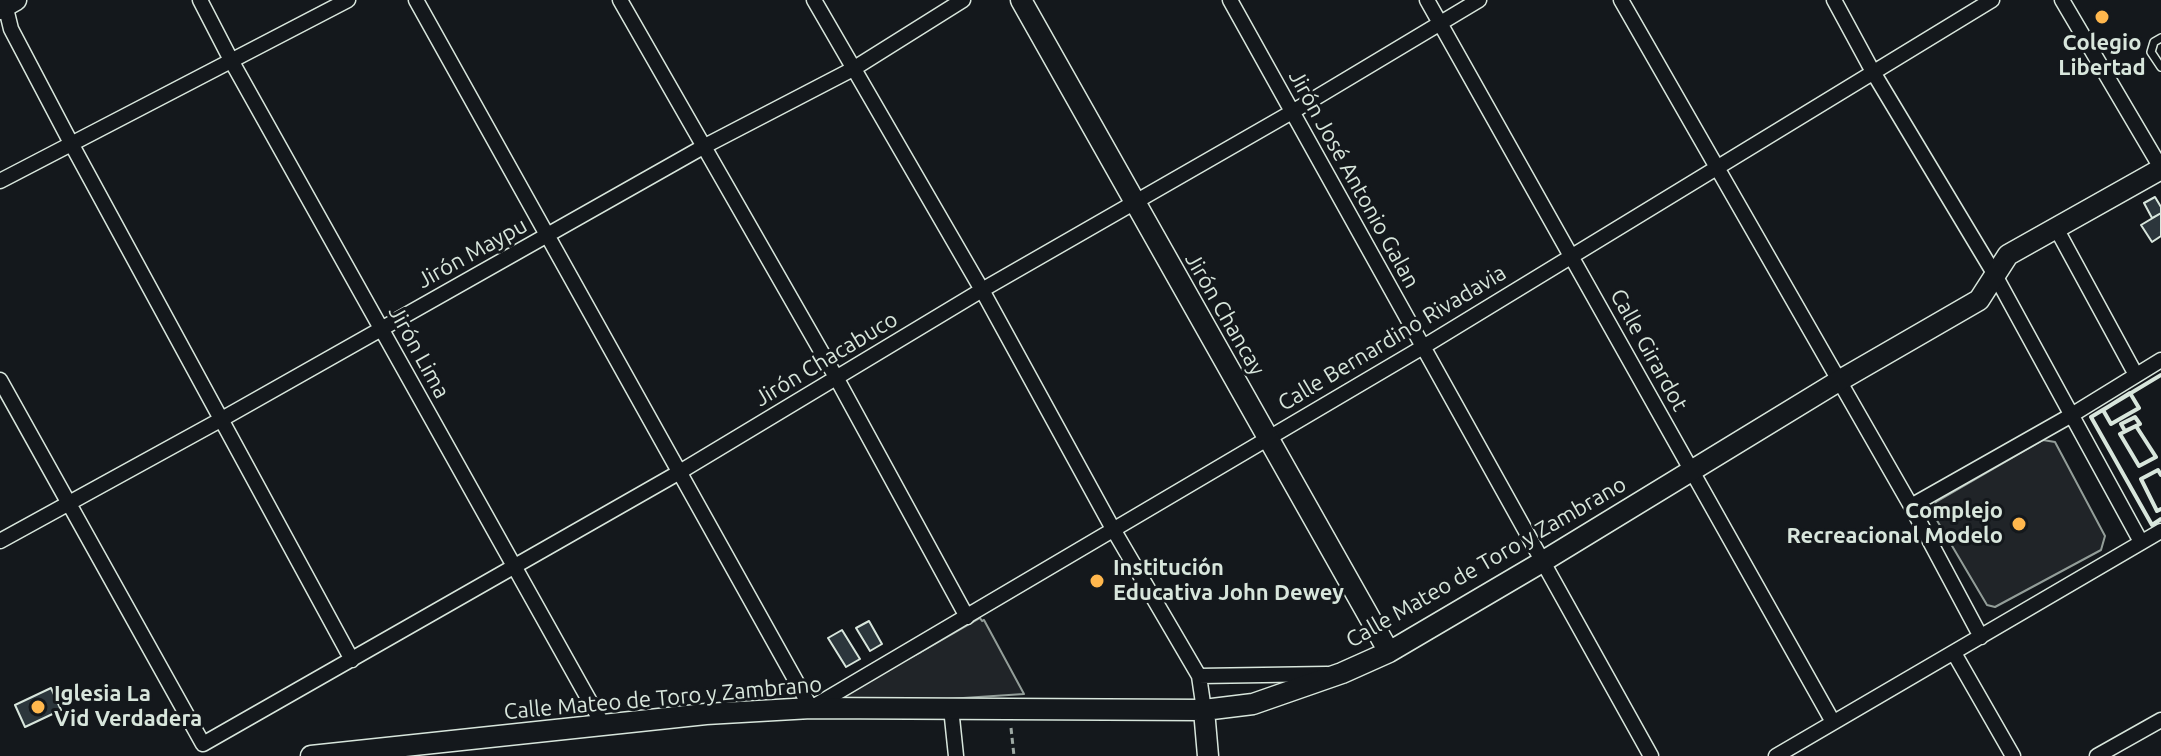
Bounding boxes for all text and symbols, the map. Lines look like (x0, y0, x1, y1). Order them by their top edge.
marker: Colegio Libertad (2093, 8, 2111, 26)
place label: Colegio Libertad (2058, 30, 2146, 82)
street label: Jirón José Antonio Galan (1283, 65, 1425, 293)
street label: Jirón Maypu (413, 212, 531, 294)
street label: Jirón Chancay (1179, 248, 1271, 380)
street label: Calle Bernardino Rivadavia (1273, 259, 1511, 417)
street label: Calle Girardot (1605, 284, 1693, 416)
street label: Jirón Lima (383, 301, 455, 403)
street label: Jirón Chacabuco (750, 306, 902, 412)
street label: Calle Mateo de Toro y Zambrano (1341, 471, 1631, 653)
place label: Complejo Recreacional Modelo (1787, 498, 2003, 550)
marker: Complejo Recreacional Modelo (2010, 515, 2028, 533)
place label: Institución Educativa John Dewey (1113, 555, 1344, 606)
marker: Institución Educativa John Dewey (1088, 572, 1106, 590)
street label: Calle Mateo de Toro y Zambrano (503, 671, 823, 725)
place label: Iglesia La Vid Verdadera (54, 681, 202, 732)
marker: Iglesia La Vid Verdadera (29, 698, 47, 716)

